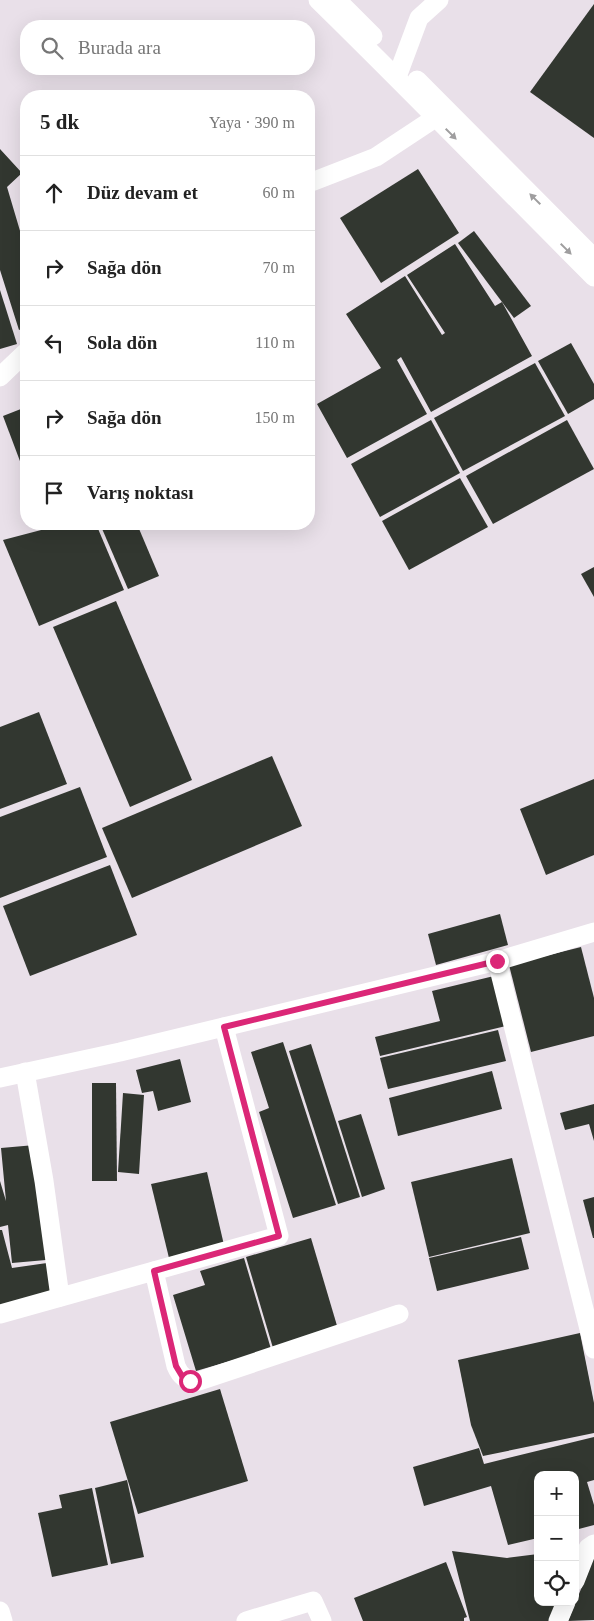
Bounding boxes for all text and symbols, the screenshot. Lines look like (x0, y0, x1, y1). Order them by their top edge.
search box (20, 20, 315, 75)
icon: search (38, 34, 66, 62)
text: Burada ara (78, 37, 161, 58)
text: 5 dk (40, 110, 79, 134)
text: Yaya · 390 m (209, 114, 295, 131)
one-way arrow (445, 127, 457, 139)
icon: ahead (40, 179, 68, 207)
text: Düz devam et (87, 182, 198, 203)
text: 60 m (263, 184, 295, 201)
one-way arrow (529, 193, 541, 205)
one-way arrow (560, 243, 572, 255)
icon: right (40, 254, 68, 282)
text: Sağa dön (87, 257, 161, 278)
text: 70 m (263, 259, 295, 276)
icon: left (40, 329, 68, 357)
text: Sola dön (87, 332, 157, 353)
text: 110 m (255, 334, 295, 351)
icon: right (40, 404, 68, 432)
text: Sağa dön (87, 407, 161, 428)
text: 150 m (255, 409, 295, 426)
icon: arrive (40, 479, 68, 507)
text: Varış noktası (87, 482, 193, 503)
route end (486, 950, 509, 973)
route start (179, 1370, 202, 1393)
map controls (534, 1471, 579, 1606)
button: + (534, 1471, 579, 1516)
button: − (534, 1516, 579, 1561)
button: locate (534, 1561, 579, 1606)

